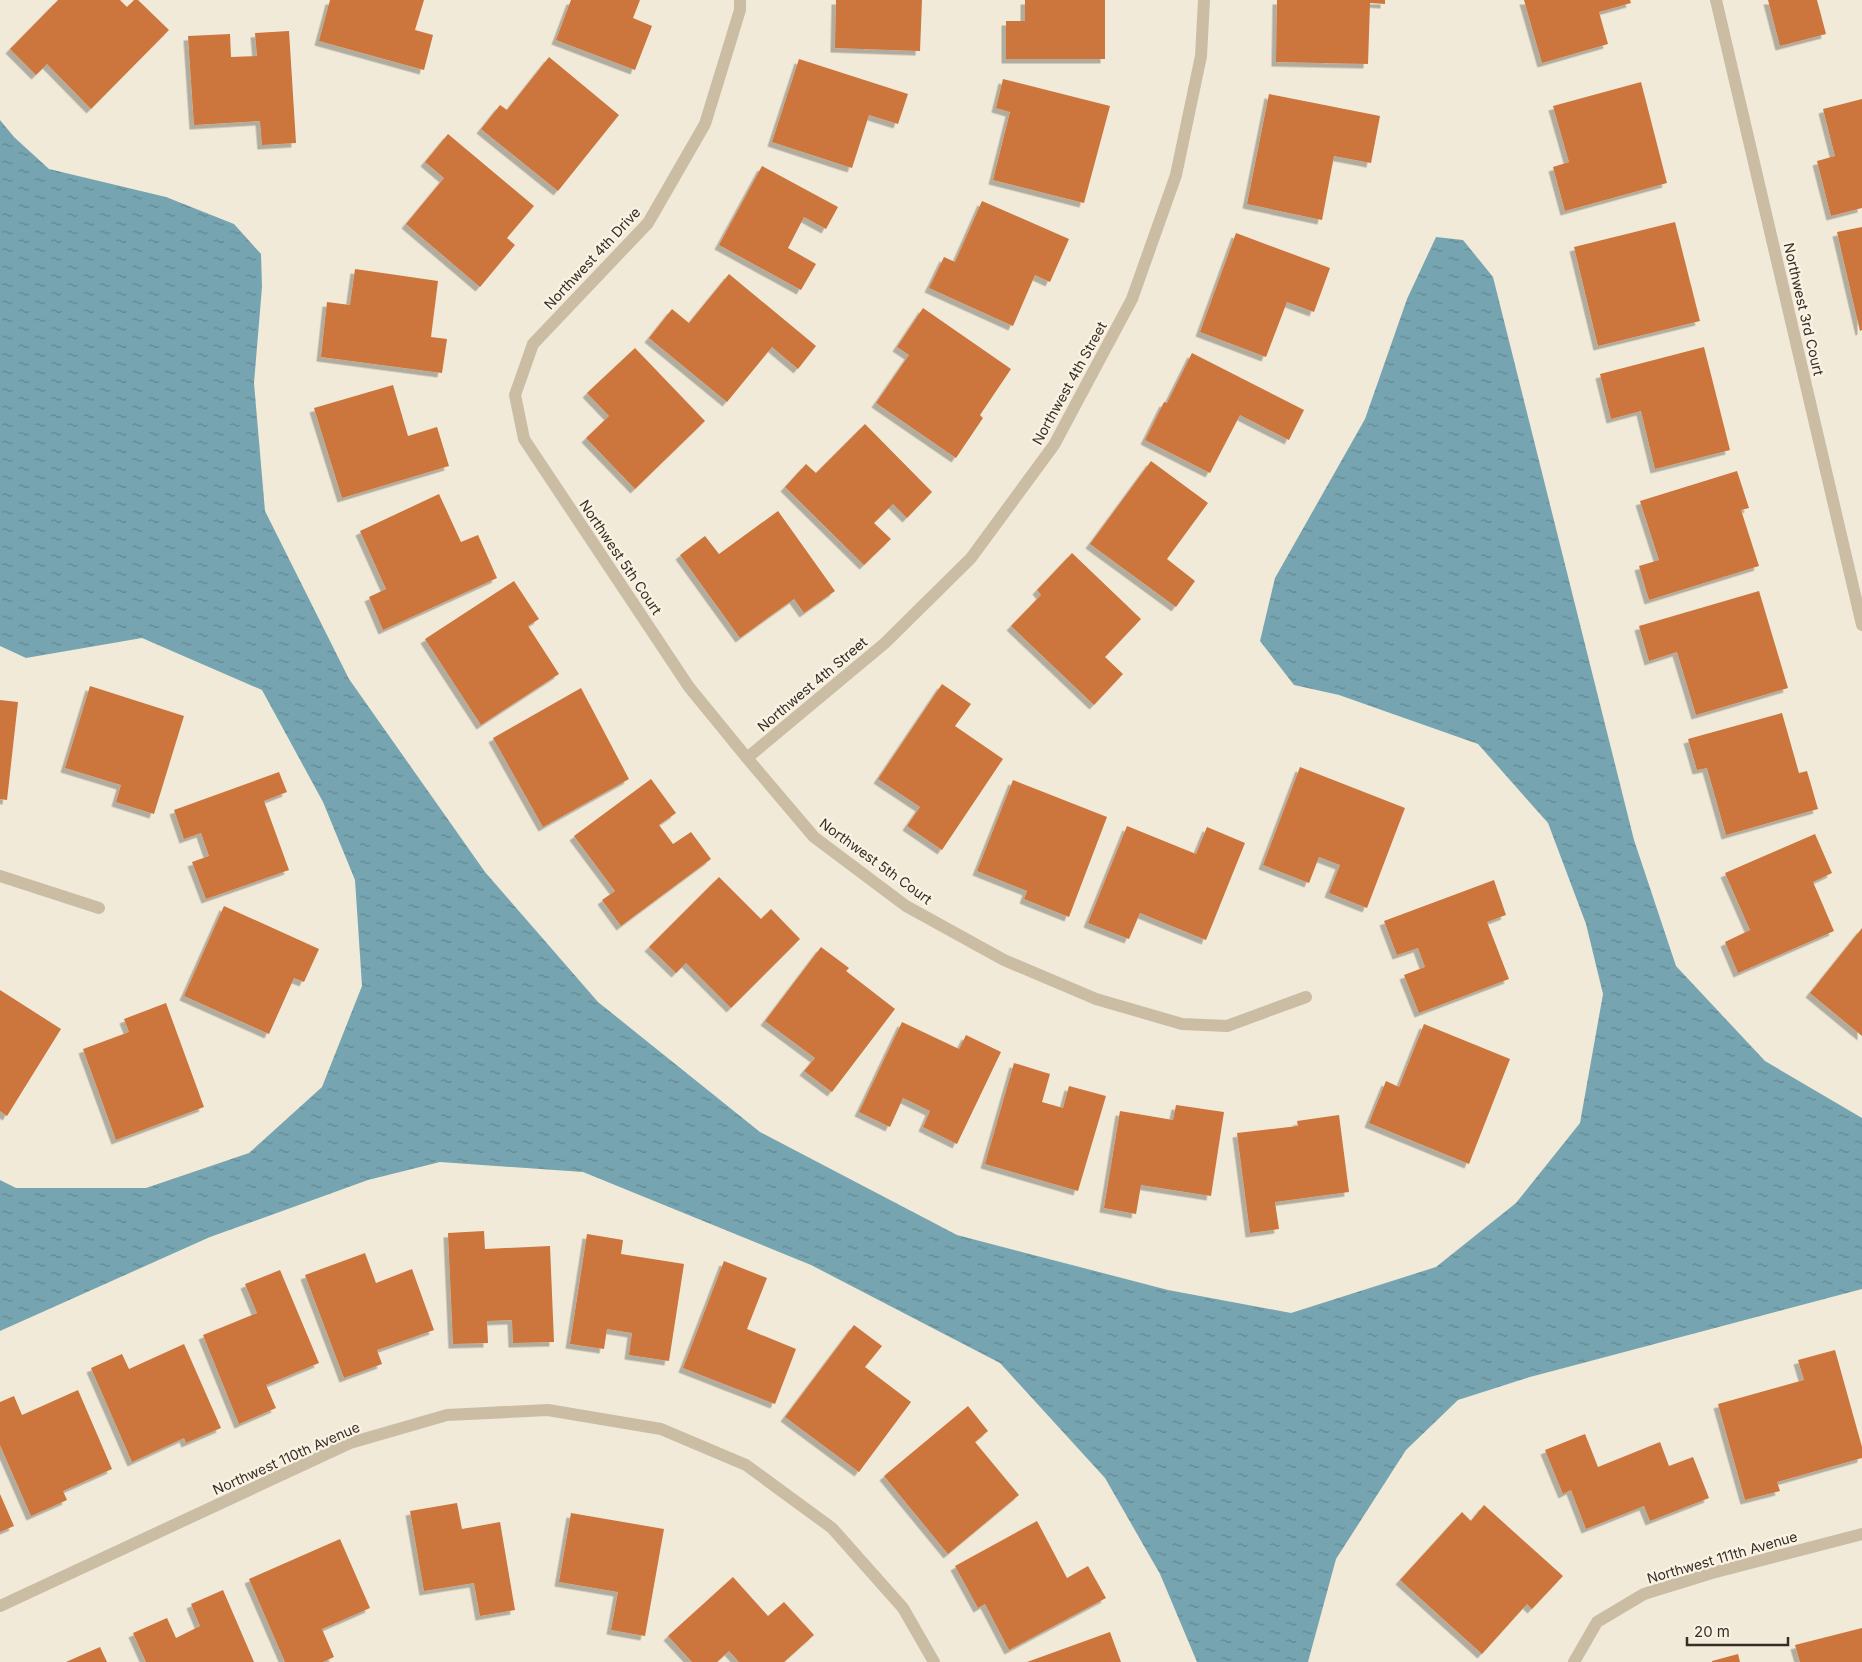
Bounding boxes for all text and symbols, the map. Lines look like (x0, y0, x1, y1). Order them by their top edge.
street label: Northwest 4th Drive (540, 204, 644, 312)
street label: Northwest 3rd Court (1780, 241, 1828, 377)
street label: Northwest 4th Street (1028, 318, 1110, 447)
street label: Northwest 5th Court (576, 496, 666, 618)
street label: Northwest 4th Street (754, 633, 871, 735)
street label: Northwest 5th Court (816, 814, 936, 908)
street label: Northwest 110th Avenue (210, 1418, 362, 1498)
street label: Northwest 111th Avenue (1645, 1527, 1799, 1587)
scale bar (1687, 1614, 1788, 1646)
text: 20 m (1694, 1622, 1730, 1641)

